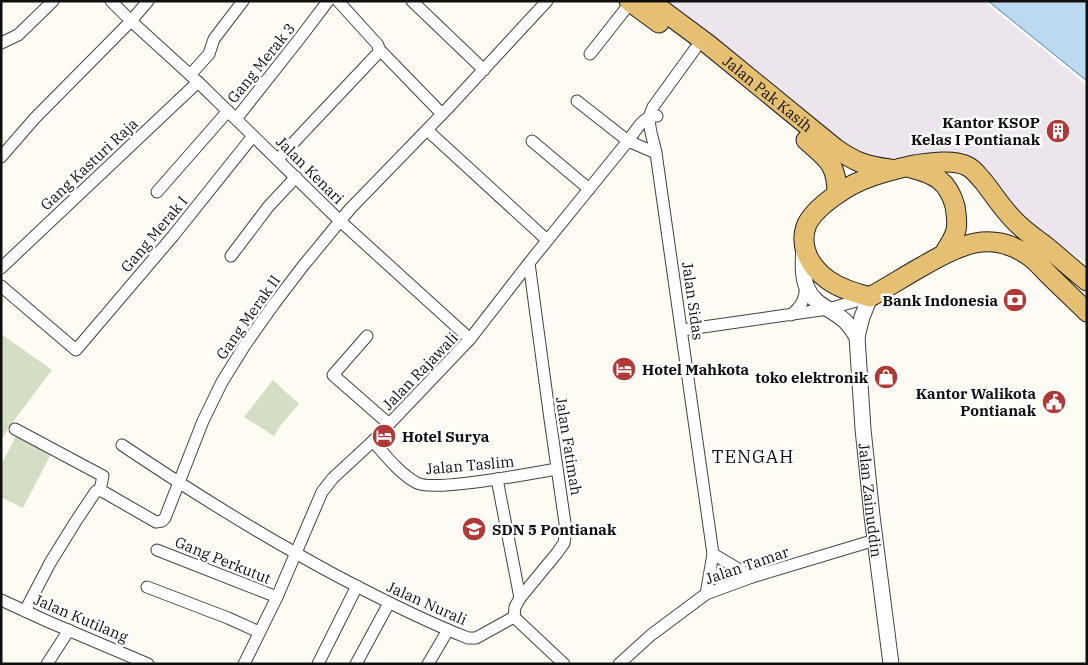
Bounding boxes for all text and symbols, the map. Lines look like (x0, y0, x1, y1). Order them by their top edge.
street label: Gang Merak 3 (223, 19, 299, 107)
street label: Jalan Pak Kasih (719, 51, 817, 136)
place label: Kantor KSOP Kelas I Pontianak (911, 113, 1041, 149)
street label: Gang Kasturi Raja (36, 114, 142, 214)
building icon: Kantor KSOP Kelas I Pontianak (1045, 118, 1071, 144)
street label: Jalan Kenari (272, 132, 348, 208)
street label: Gang Merak I (117, 192, 191, 276)
street label: Jalan Sidas (678, 261, 708, 341)
street label: Gang Merak II (212, 271, 284, 363)
bank icon: Bank Indonesia (1002, 287, 1028, 313)
place label: Bank Indonesia (883, 291, 998, 310)
street label: Jalan Rajawali (378, 328, 462, 414)
hotel icon: Hotel Mahkota (611, 356, 637, 382)
place label: Hotel Mahkota (642, 360, 750, 379)
shop icon: toko elektronik (873, 364, 899, 390)
place label: toko elektronik (755, 368, 869, 387)
place label: Kantor Walikota Pontianak (916, 384, 1037, 420)
public building icon: Kantor Walikota Pontianak (1041, 389, 1067, 415)
street label: Jalan Fatimah (552, 395, 586, 497)
hotel icon: Hotel Surya (371, 423, 397, 449)
place label: Hotel Surya (402, 427, 490, 446)
street label: Jalan Zainuddin (855, 442, 887, 559)
district label: TENGAH (712, 445, 794, 468)
street label: Jalan Taslim (425, 452, 515, 478)
school or university icon: SDN 5 Pontianak (461, 516, 487, 542)
place label: SDN 5 Pontianak (492, 520, 617, 539)
street label: Gang Perkutut (172, 532, 274, 588)
street label: Jalan Tamar (703, 542, 792, 588)
street label: Jalan Nurali (384, 577, 470, 629)
street label: Jalan Kutilang (31, 590, 131, 646)

